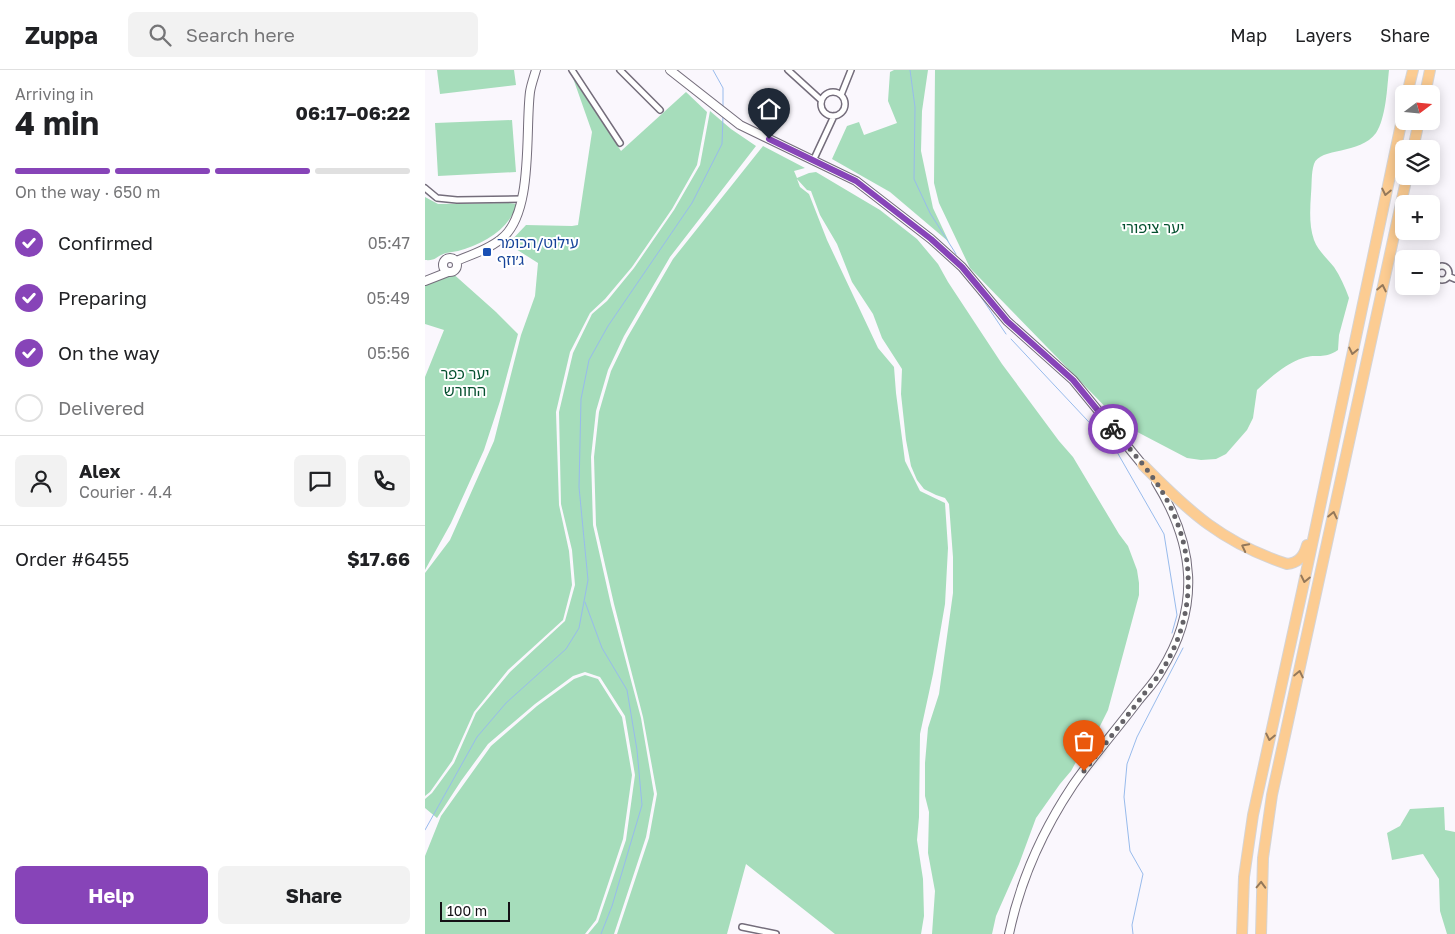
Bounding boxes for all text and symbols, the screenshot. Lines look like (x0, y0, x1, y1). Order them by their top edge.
search box (128, 12, 478, 57)
text: Zuppa (25, 20, 98, 49)
icon: search (146, 21, 174, 49)
text: Search here (186, 23, 295, 46)
text: Map (1230, 24, 1267, 46)
text: Layers (1295, 24, 1352, 46)
text: Share (1380, 24, 1430, 46)
text: Arriving in (15, 84, 94, 104)
north arrow (1395, 85, 1440, 130)
map controls (1395, 85, 1440, 295)
pin (748, 88, 790, 139)
icon: home (755, 95, 783, 123)
text: 06:17–06:22 (296, 101, 410, 124)
text: 4 min (15, 104, 99, 142)
button: layers (1395, 140, 1440, 185)
text: On the way · 650 m (15, 182, 160, 202)
one-way arrow (1381, 188, 1392, 197)
button: + (1395, 195, 1440, 240)
park label: יער ציפורי (1122, 218, 1184, 236)
icon: check (15, 229, 43, 257)
text: Confirmed (58, 231, 153, 254)
text: 05:47 (368, 233, 410, 253)
place label: עילוט/הכומר ג׳וזף (497, 233, 579, 268)
marker: עילוט/הכומר ג׳וזף (481, 246, 493, 258)
button: − (1395, 250, 1440, 295)
one-way arrow (1377, 283, 1387, 292)
icon: check (15, 284, 43, 312)
text: Preparing (58, 286, 147, 309)
text: 05:49 (367, 288, 410, 308)
icon: check (15, 339, 43, 367)
text: On the way (58, 341, 160, 364)
text: 05:56 (367, 343, 410, 363)
one-way arrow (1348, 347, 1359, 356)
park label: יער כפר החורש (440, 364, 490, 399)
text: Delivered (58, 396, 145, 419)
courier (1088, 404, 1138, 454)
icon: bike (1099, 415, 1127, 443)
button: person (15, 455, 67, 507)
button: chat (294, 455, 346, 507)
button: phone (358, 455, 410, 507)
text: Alex (79, 459, 120, 482)
text: Courier · 4.4 (79, 482, 172, 502)
one-way arrow (1328, 511, 1338, 520)
one-way arrow (1241, 543, 1250, 553)
text: Order #6455 (15, 547, 129, 570)
text: $17.66 (347, 547, 410, 570)
one-way arrow (1300, 574, 1311, 583)
one-way arrow (1293, 669, 1304, 678)
pin (1063, 720, 1105, 771)
icon: bag (1070, 727, 1098, 755)
one-way arrow (1265, 733, 1276, 742)
button: Help (15, 866, 208, 924)
button: Share (218, 866, 410, 924)
one-way arrow (1256, 881, 1267, 889)
scale bar (440, 899, 510, 922)
text: 100 m (447, 902, 487, 919)

